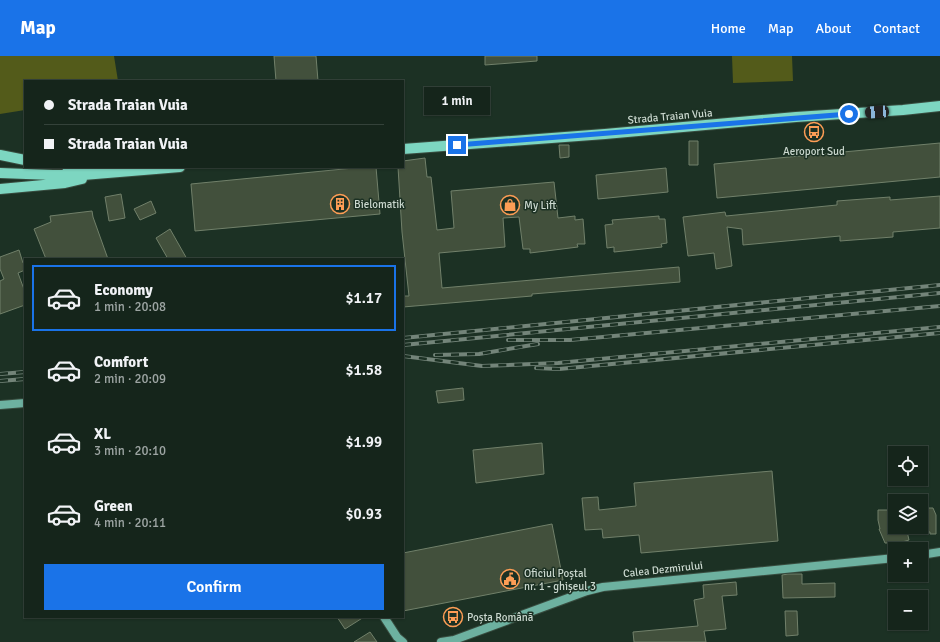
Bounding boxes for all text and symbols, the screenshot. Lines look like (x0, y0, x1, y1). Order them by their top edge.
text: Map (20, 16, 56, 40)
text: Home (711, 20, 746, 37)
text: Map (768, 20, 793, 37)
text: About (815, 20, 851, 37)
text: Contact (873, 20, 920, 37)
callout: 1 min (424, 87, 490, 115)
text: 1 min (441, 93, 473, 109)
text: Strada Traian Vuia (68, 96, 188, 114)
route start (840, 105, 858, 123)
car (865, 105, 889, 119)
street label: Strada Traian Vuia (627, 106, 713, 127)
bus stop icon: Aeroport Sud (803, 121, 825, 143)
text: Strada Traian Vuia (68, 135, 188, 153)
route end (448, 136, 466, 154)
place label: Aeroport Sud (783, 145, 845, 158)
building icon: Bielomatik (329, 193, 351, 215)
shop icon: My Lift (499, 194, 521, 216)
place label: Bielomatik (354, 198, 405, 211)
place label: My Lift (524, 199, 556, 212)
icon: car (46, 280, 82, 316)
text: Economy (94, 281, 153, 299)
text: $1.17 (345, 289, 382, 307)
text: 1 min · 20:08 (94, 299, 166, 315)
icon: car (46, 352, 82, 388)
text: Comfort (94, 353, 148, 371)
text: $1.58 (345, 361, 382, 379)
text: 2 min · 20:09 (94, 371, 166, 387)
icon: car (46, 424, 82, 460)
text: XL (94, 425, 111, 443)
text: $1.99 (345, 433, 382, 451)
text: 3 min · 20:10 (94, 443, 166, 459)
map controls (888, 446, 928, 630)
button: locate (888, 446, 928, 486)
button: layers (888, 494, 928, 534)
icon: car (46, 496, 82, 532)
text: Green (94, 497, 133, 515)
text: $0.93 (345, 505, 382, 523)
text: 4 min · 20:11 (94, 515, 166, 531)
button: + (888, 542, 928, 582)
street label: Calea Dezmirului (622, 559, 704, 580)
button: Confirm (44, 564, 384, 610)
place label: Oficiul Poștal nr. 1 - ghișeul 3 (524, 567, 596, 593)
public building icon: Oficiul Poștal nr. 1 - ghișeul 3 (499, 568, 521, 590)
button: − (888, 590, 928, 630)
bus stop icon: Poșta Română (442, 606, 464, 628)
place label: Poșta Română (467, 611, 534, 624)

